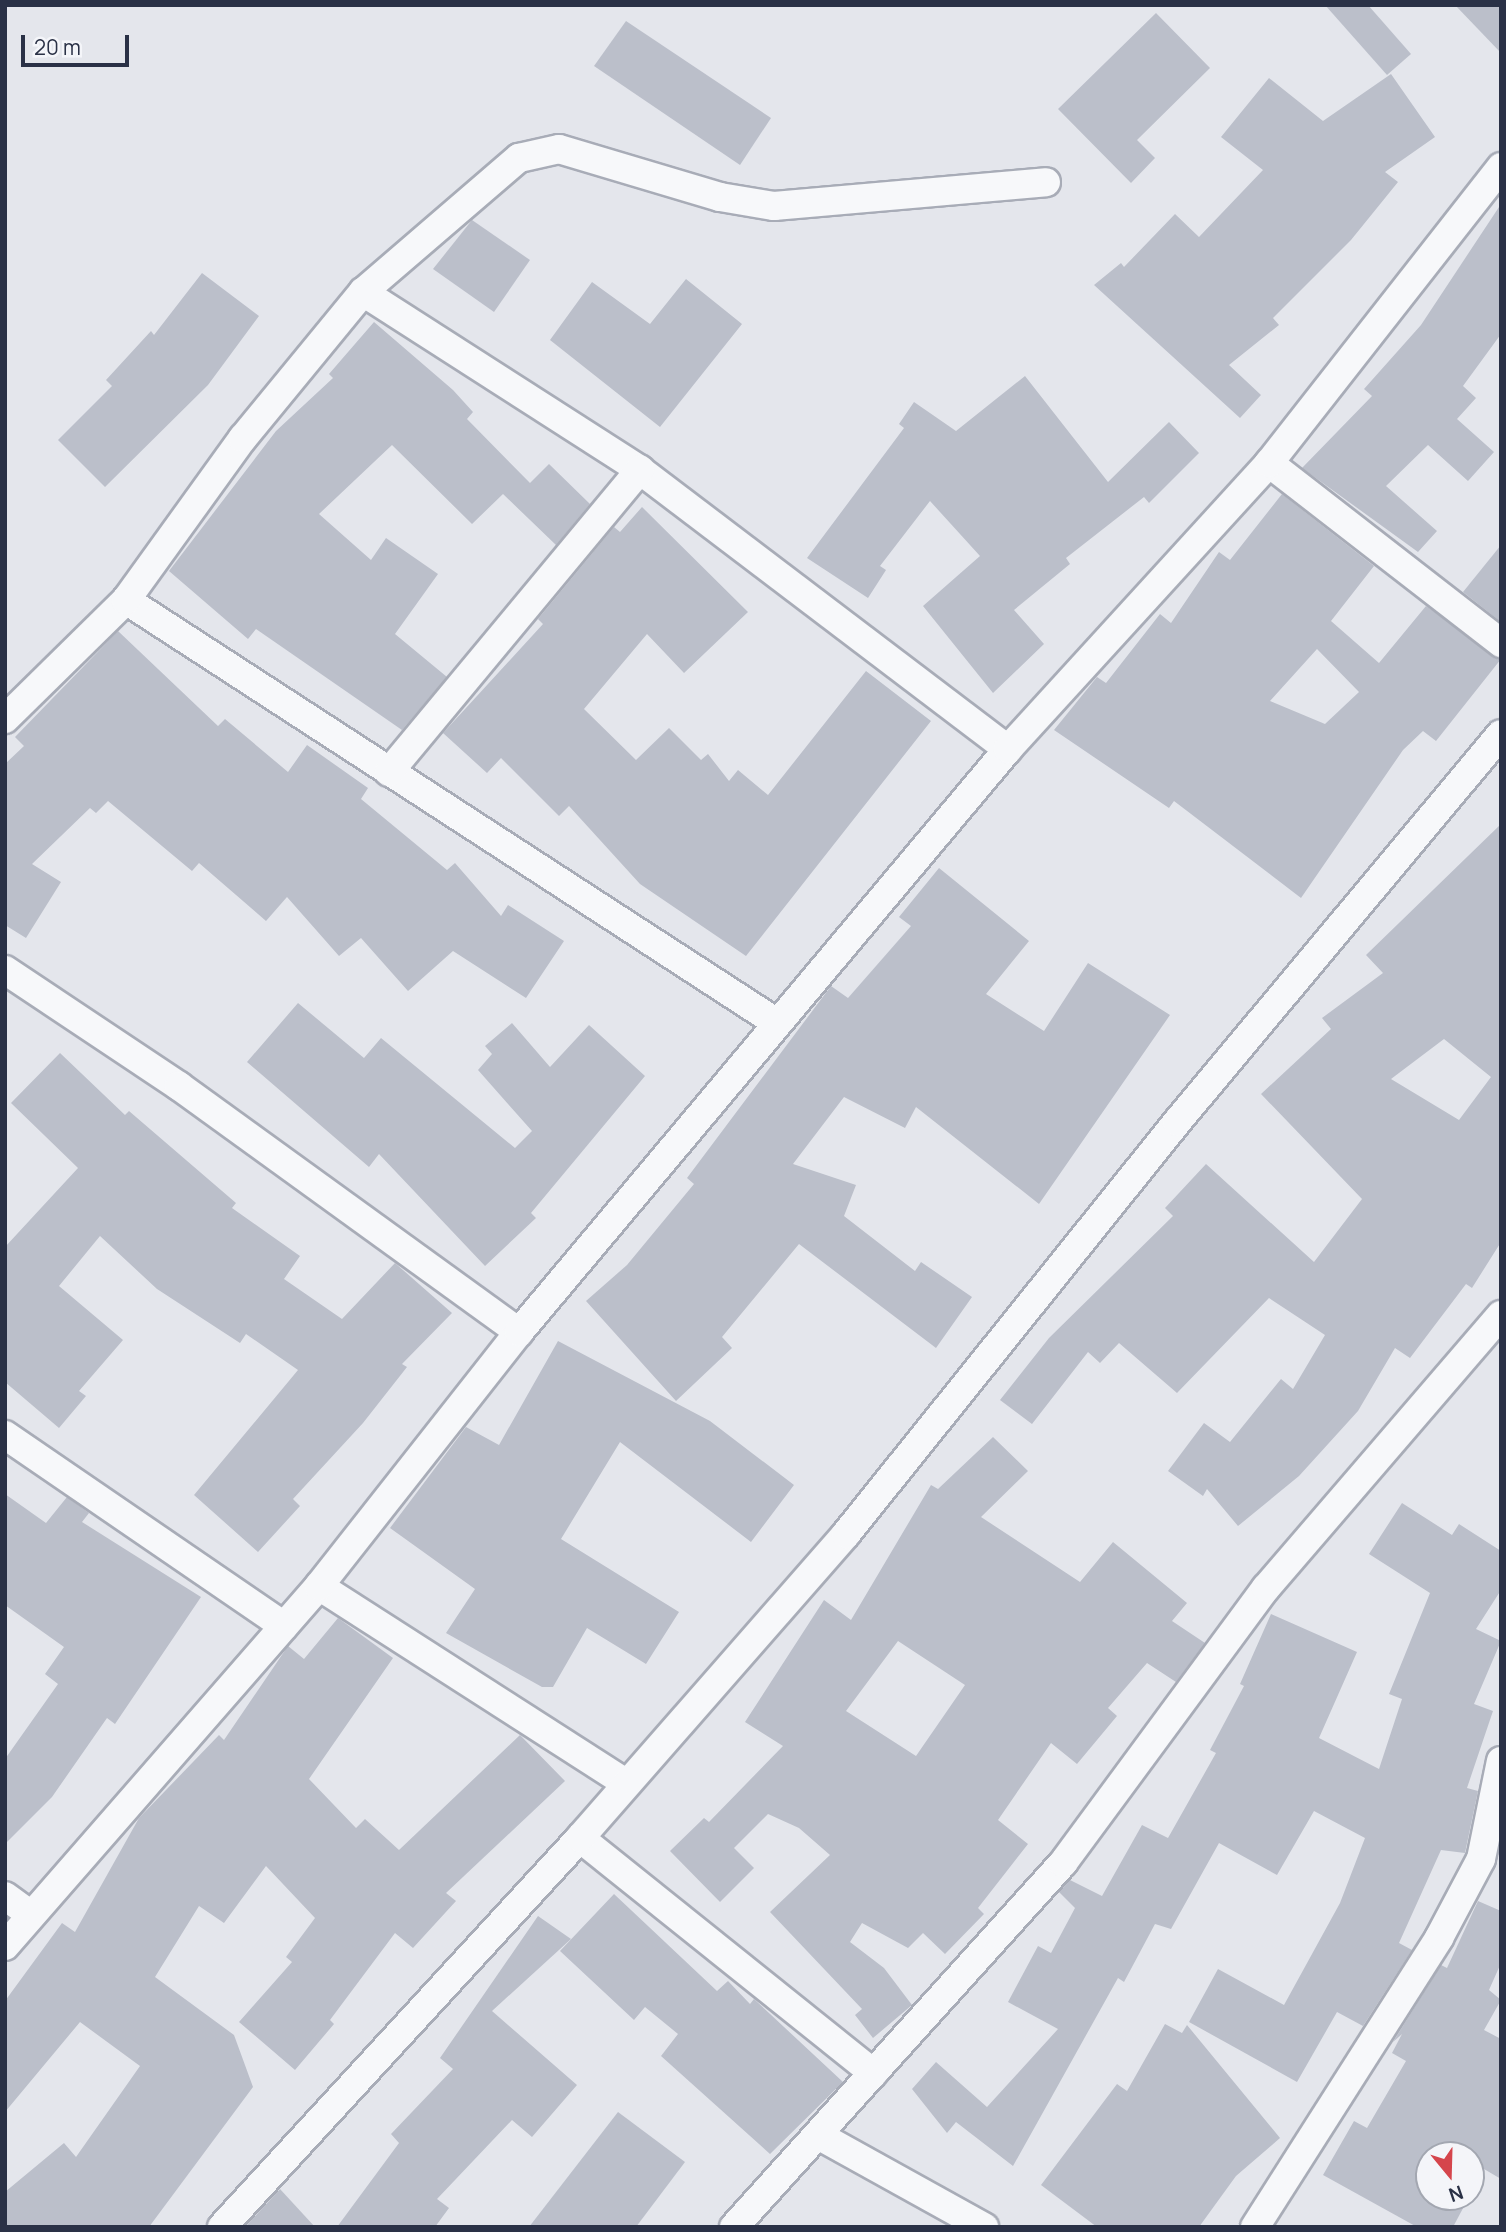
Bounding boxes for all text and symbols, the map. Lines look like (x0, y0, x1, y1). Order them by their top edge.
scale bar (24, 21, 133, 65)
text: 20 m (34, 33, 81, 61)
north arrow (1415, 2141, 1485, 2211)
text: N (1445, 2179, 1467, 2208)

